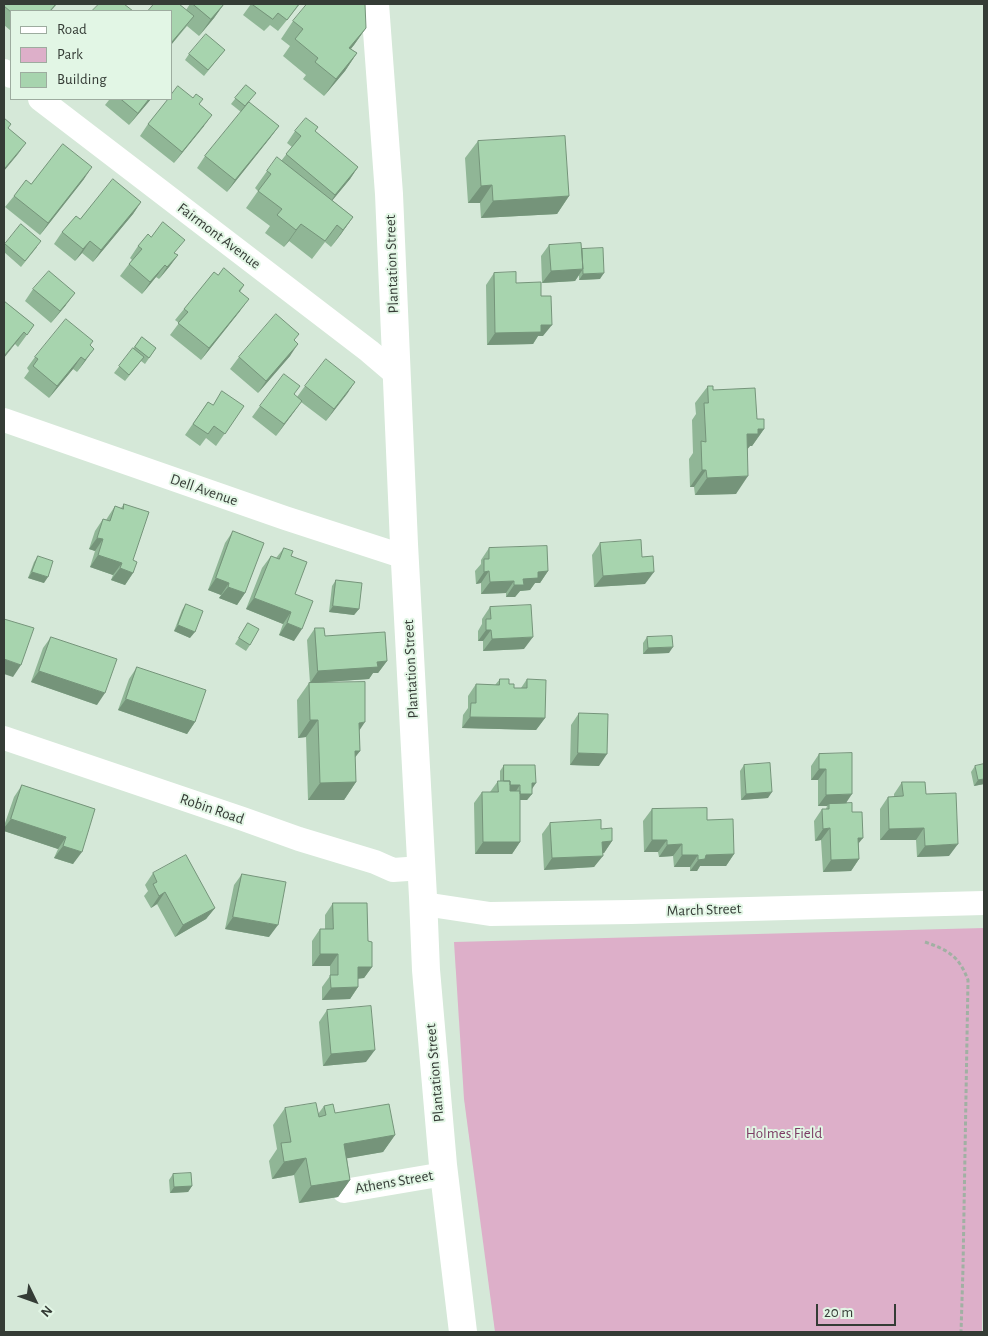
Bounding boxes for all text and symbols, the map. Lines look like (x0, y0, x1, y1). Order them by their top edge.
legend (10, 10, 172, 100)
text: Road (57, 22, 87, 37)
text: Park (57, 47, 83, 62)
text: Building (57, 72, 107, 87)
street label: Fairmont Avenue (174, 199, 264, 273)
street label: Plantation Street (381, 214, 403, 314)
street label: Dell Avenue (168, 470, 240, 510)
street label: Plantation Street (399, 619, 423, 719)
street label: Robin Road (178, 790, 246, 828)
street label: March Street (666, 900, 742, 920)
street label: Plantation Street (422, 1023, 448, 1123)
park label: Holmes Field (746, 1124, 822, 1142)
street label: Athens Street (354, 1166, 434, 1198)
north arrow (10, 1276, 60, 1326)
scale bar (818, 1294, 898, 1326)
text: N (38, 1303, 55, 1319)
text: 20 m (824, 1305, 853, 1320)

